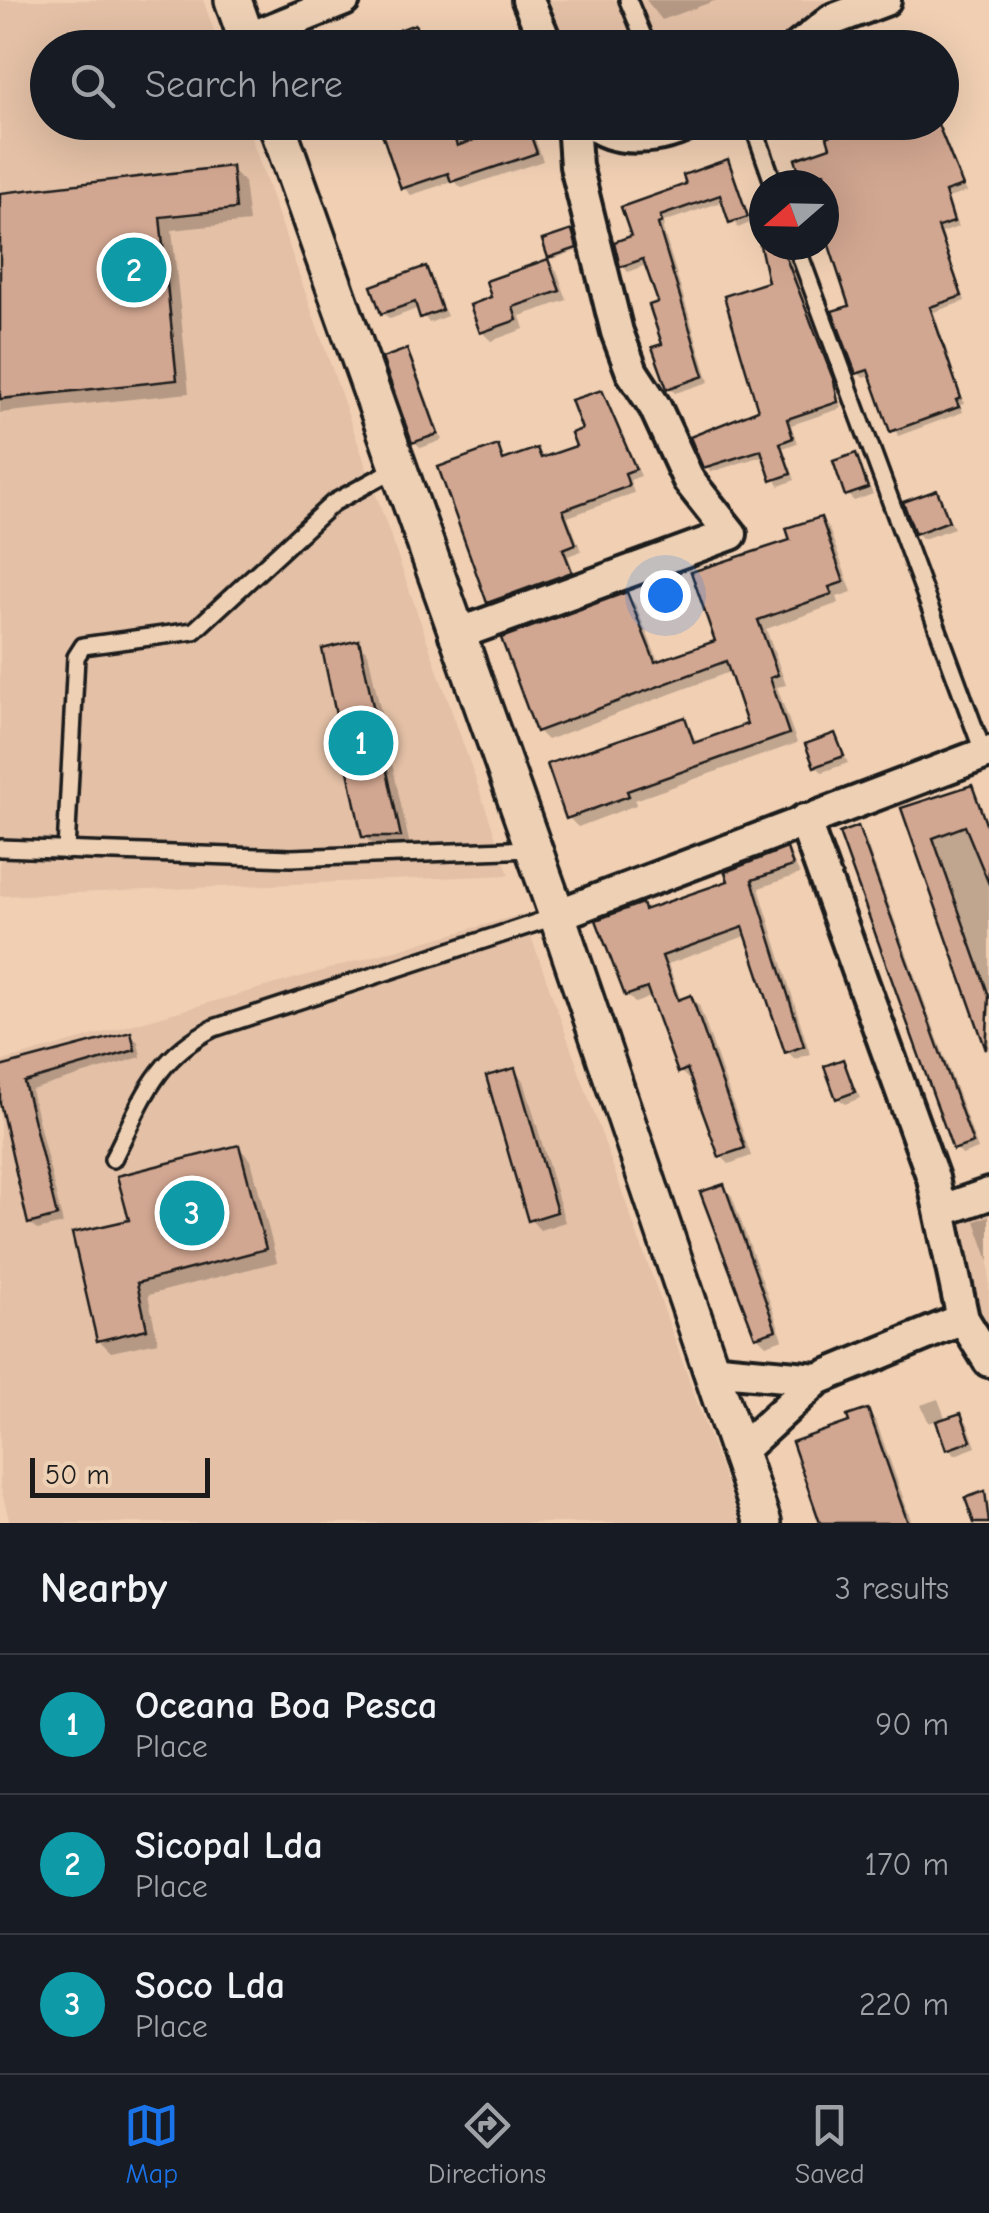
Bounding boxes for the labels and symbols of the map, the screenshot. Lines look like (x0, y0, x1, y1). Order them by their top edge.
north arrow (749, 170, 839, 260)
pin: 2 (102, 232, 166, 308)
your location (640, 570, 691, 621)
pin: 1 (328, 706, 394, 780)
pin: 3 (160, 1176, 224, 1250)
scale bar (30, 1453, 210, 1498)

